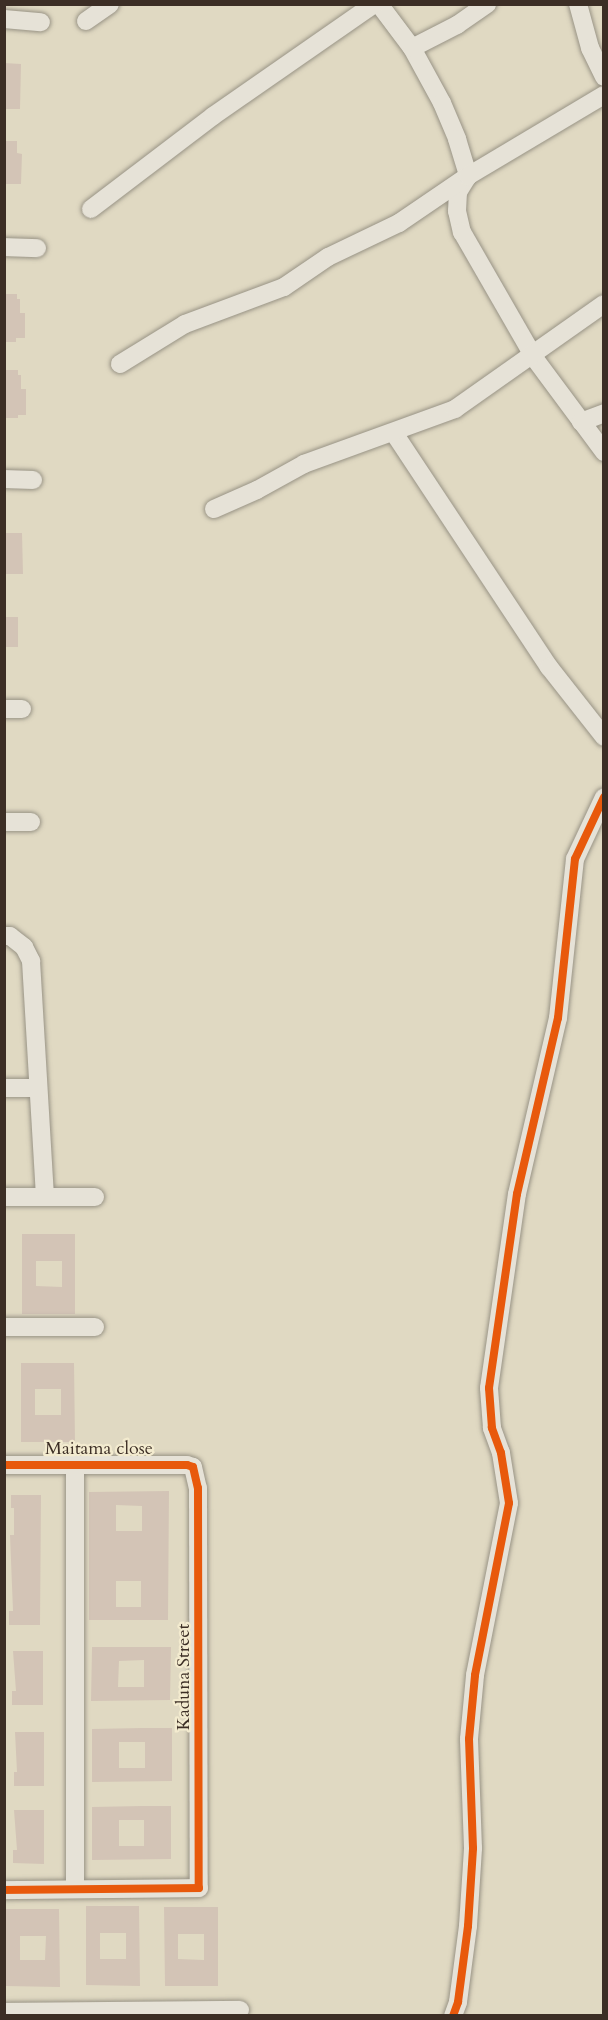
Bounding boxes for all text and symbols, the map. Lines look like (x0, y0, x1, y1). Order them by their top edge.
street label: Maitama close (45, 1438, 153, 1460)
street label: Kaduna Street (173, 1624, 195, 1730)

